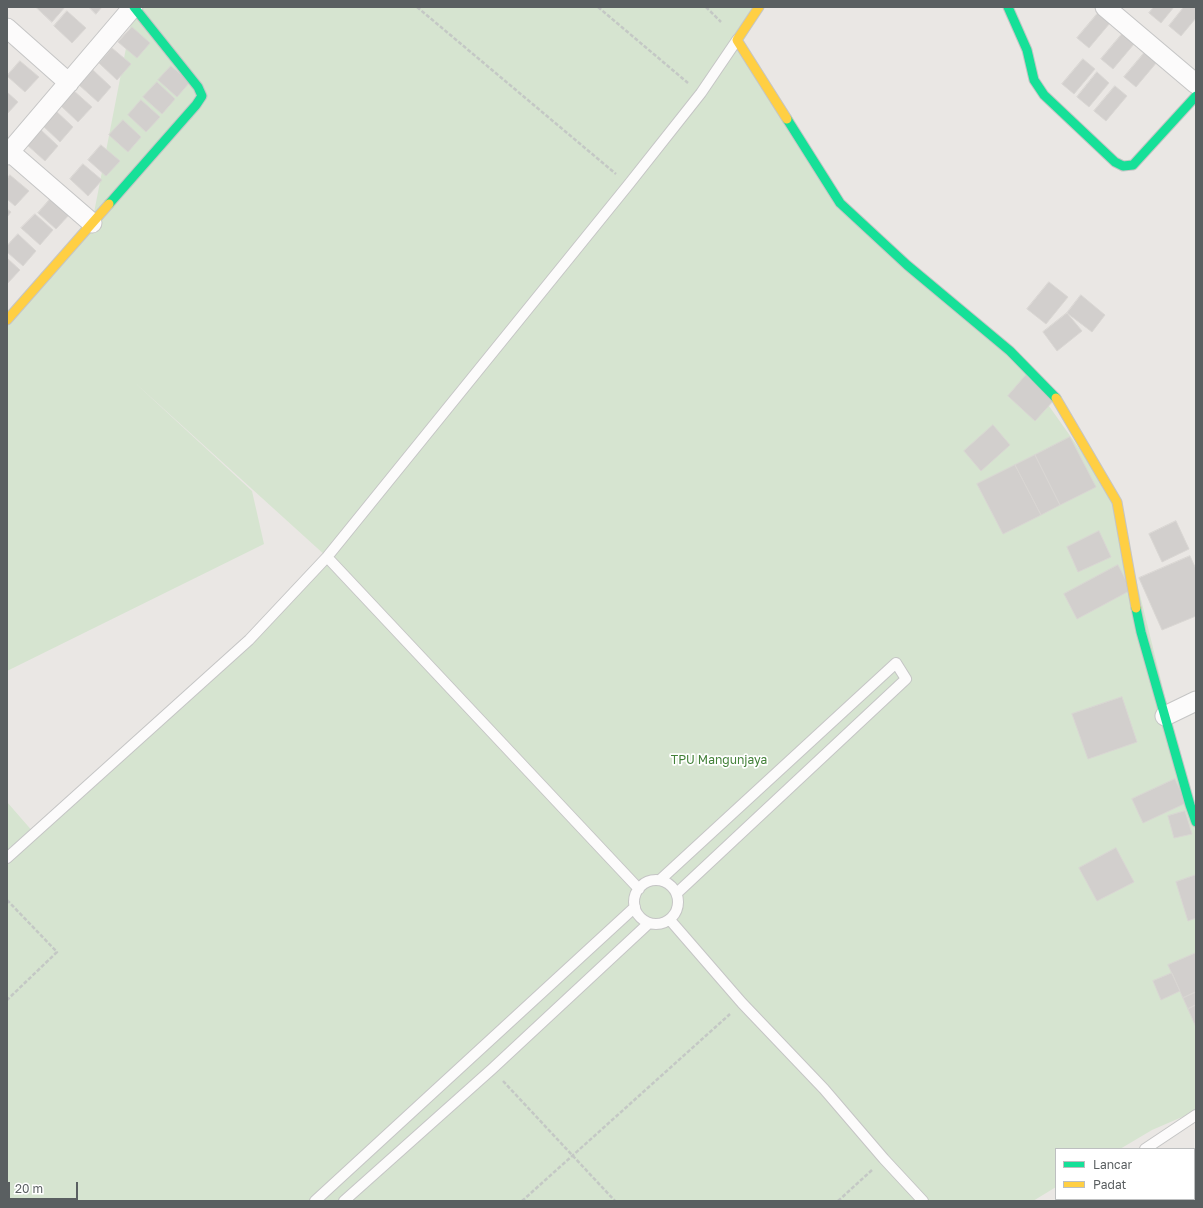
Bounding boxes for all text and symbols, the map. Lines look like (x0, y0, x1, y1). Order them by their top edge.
park label: TPU Mangunjaya (671, 753, 767, 767)
legend (1055, 1148, 1195, 1200)
text: Lancar (1093, 1157, 1132, 1172)
scale bar (10, 1174, 80, 1200)
text: Padat (1093, 1177, 1126, 1192)
text: 20 m (15, 1181, 43, 1196)

